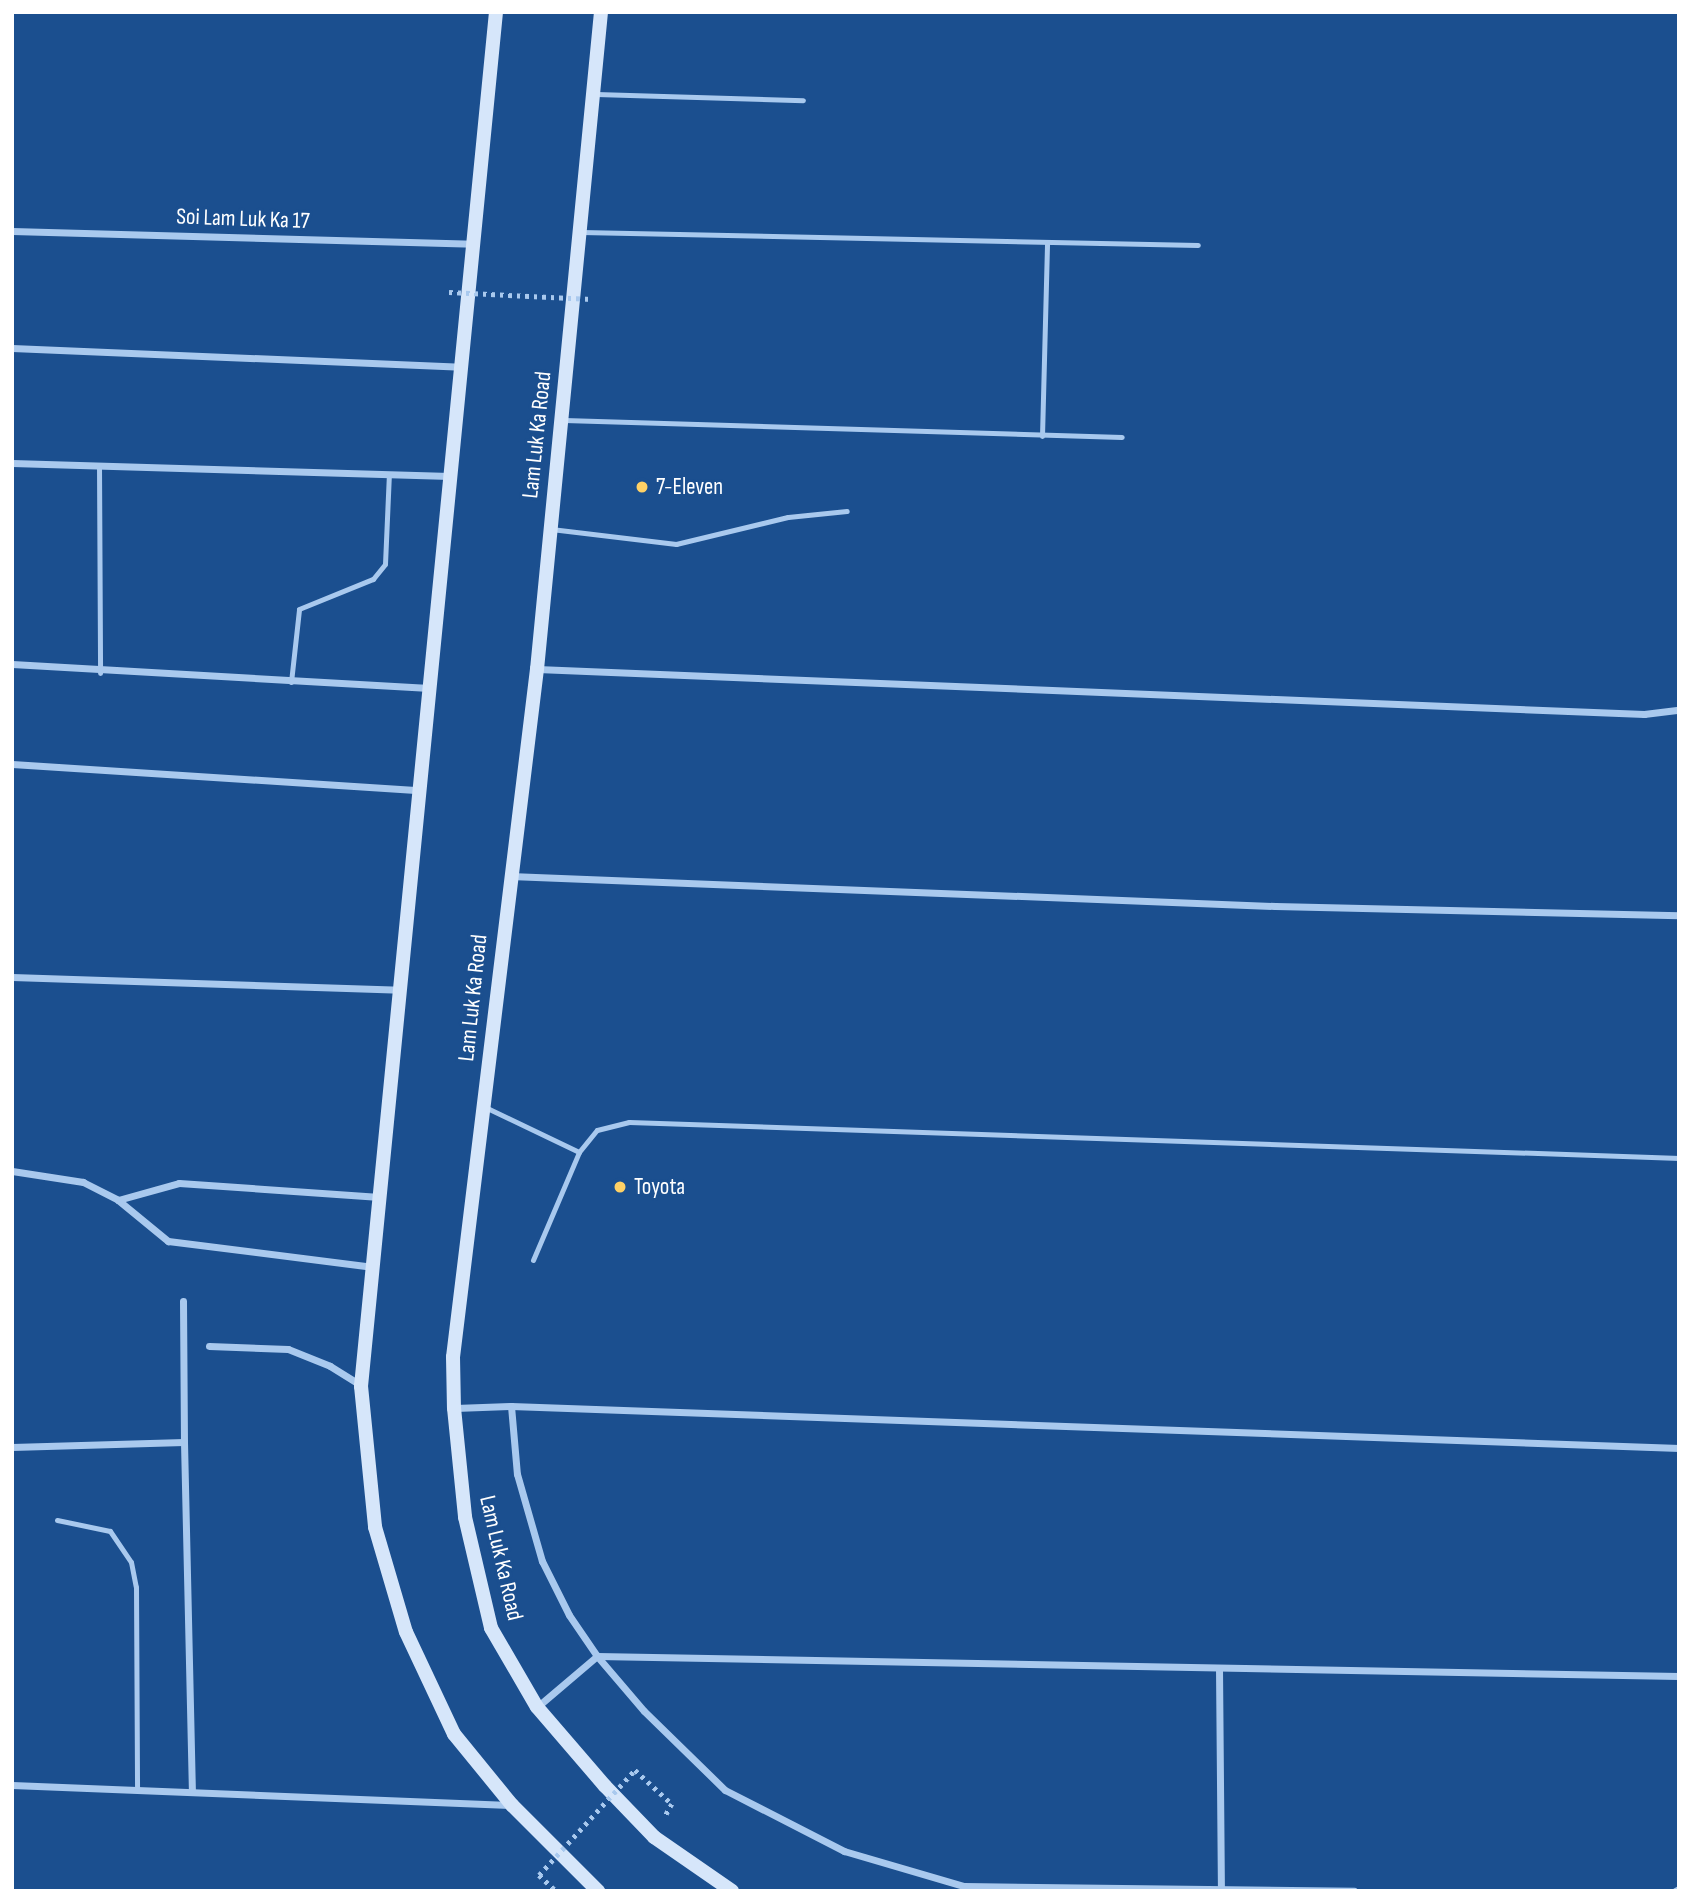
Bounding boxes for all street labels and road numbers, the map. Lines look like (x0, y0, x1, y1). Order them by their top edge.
street label: Soi Lam Luk Ka 17 (176, 203, 310, 235)
street label: Lam Luk Ka Road (517, 370, 557, 500)
street label: Lam Luk Ka Road (453, 933, 493, 1063)
street label: Lam Luk Ka Road (473, 1493, 529, 1623)

